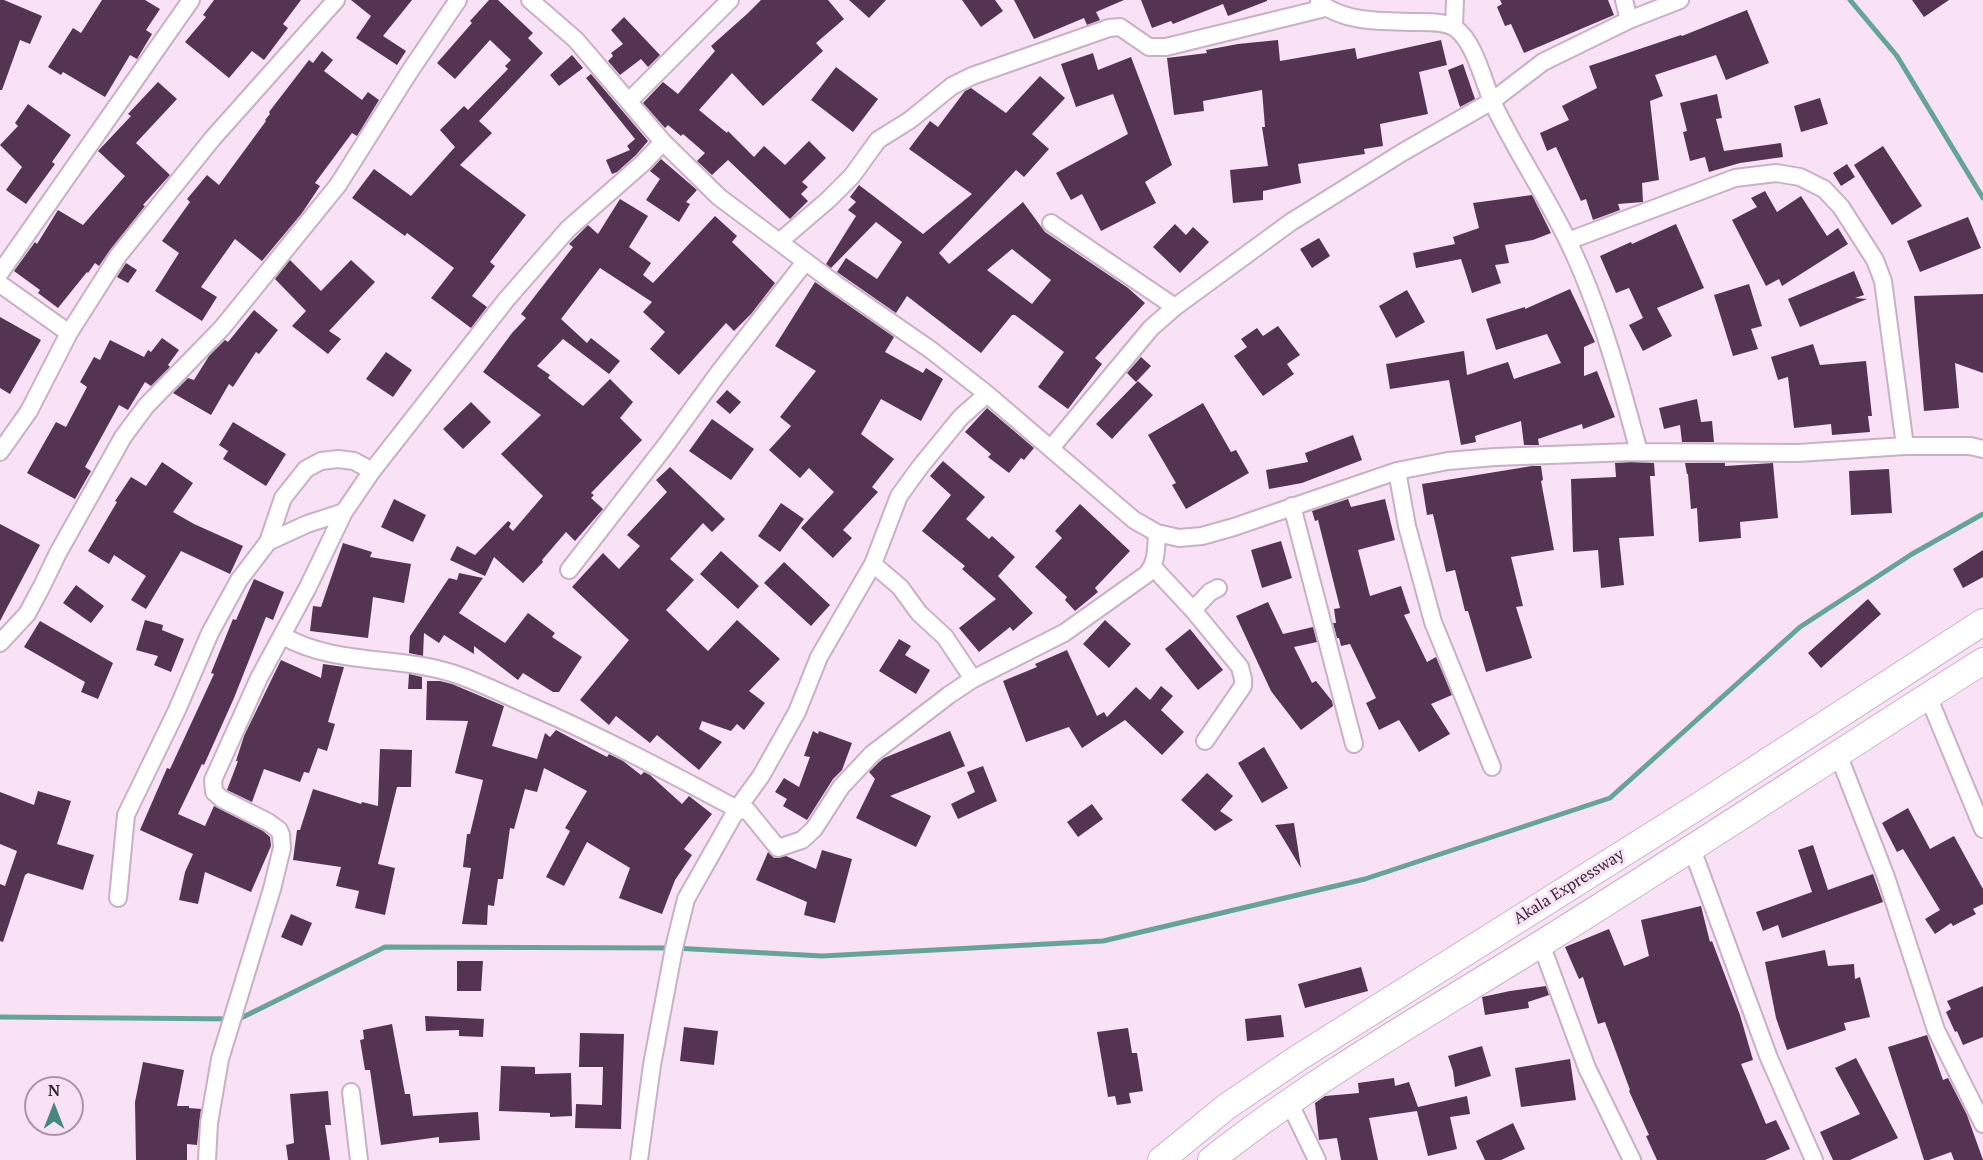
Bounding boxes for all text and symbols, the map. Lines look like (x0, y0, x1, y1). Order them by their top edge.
street label: Akala Expressway (1510, 845, 1628, 929)
north arrow (24, 1076, 84, 1136)
text: N (48, 1079, 60, 1101)

